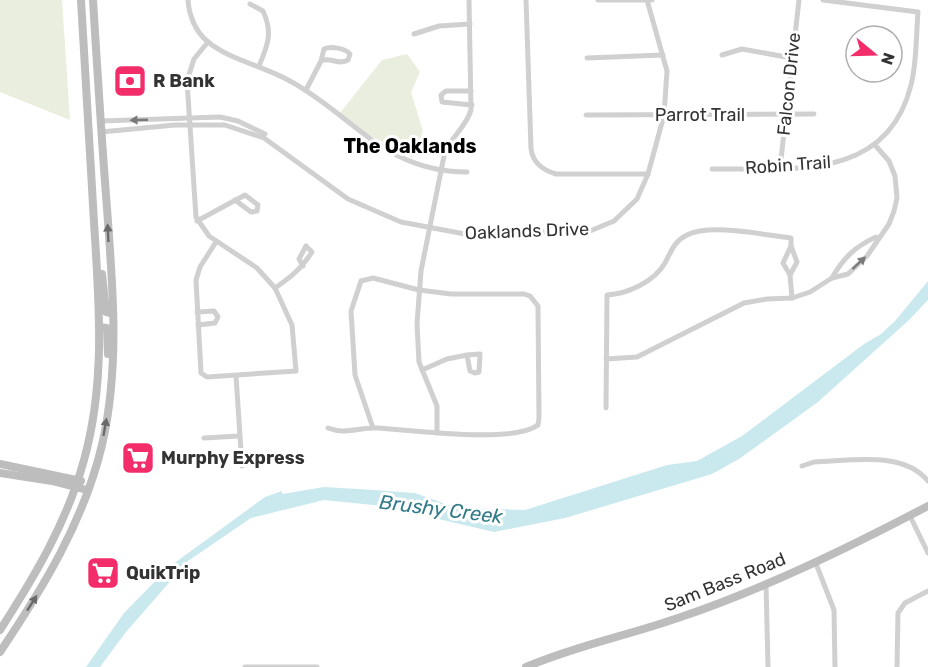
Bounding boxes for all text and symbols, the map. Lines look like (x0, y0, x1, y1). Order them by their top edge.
north arrow (844, 24, 904, 84)
street label: Falcon Drive (773, 32, 805, 136)
text: N (877, 50, 899, 67)
bank icon: R Bank (112, 63, 148, 99)
place label: R Bank (153, 70, 215, 92)
street label: Parrot Trail (655, 104, 745, 126)
one-way arrow (130, 115, 149, 124)
district label: The Oaklands (343, 134, 477, 158)
street label: Robin Trail (744, 151, 832, 179)
street label: Oaklands Drive (465, 218, 589, 244)
one-way arrow (104, 224, 113, 243)
one-way arrow (852, 256, 866, 270)
one-way arrow (101, 418, 110, 437)
supermarket icon: Murphy Express (120, 440, 156, 476)
place label: Murphy Express (161, 447, 305, 469)
water label: Brushy Creek (378, 490, 505, 529)
street label: Sam Bass Road (661, 548, 789, 616)
supermarket icon: QuikTrip (85, 555, 121, 591)
place label: QuikTrip (126, 562, 200, 584)
one-way arrow (26, 595, 37, 611)

